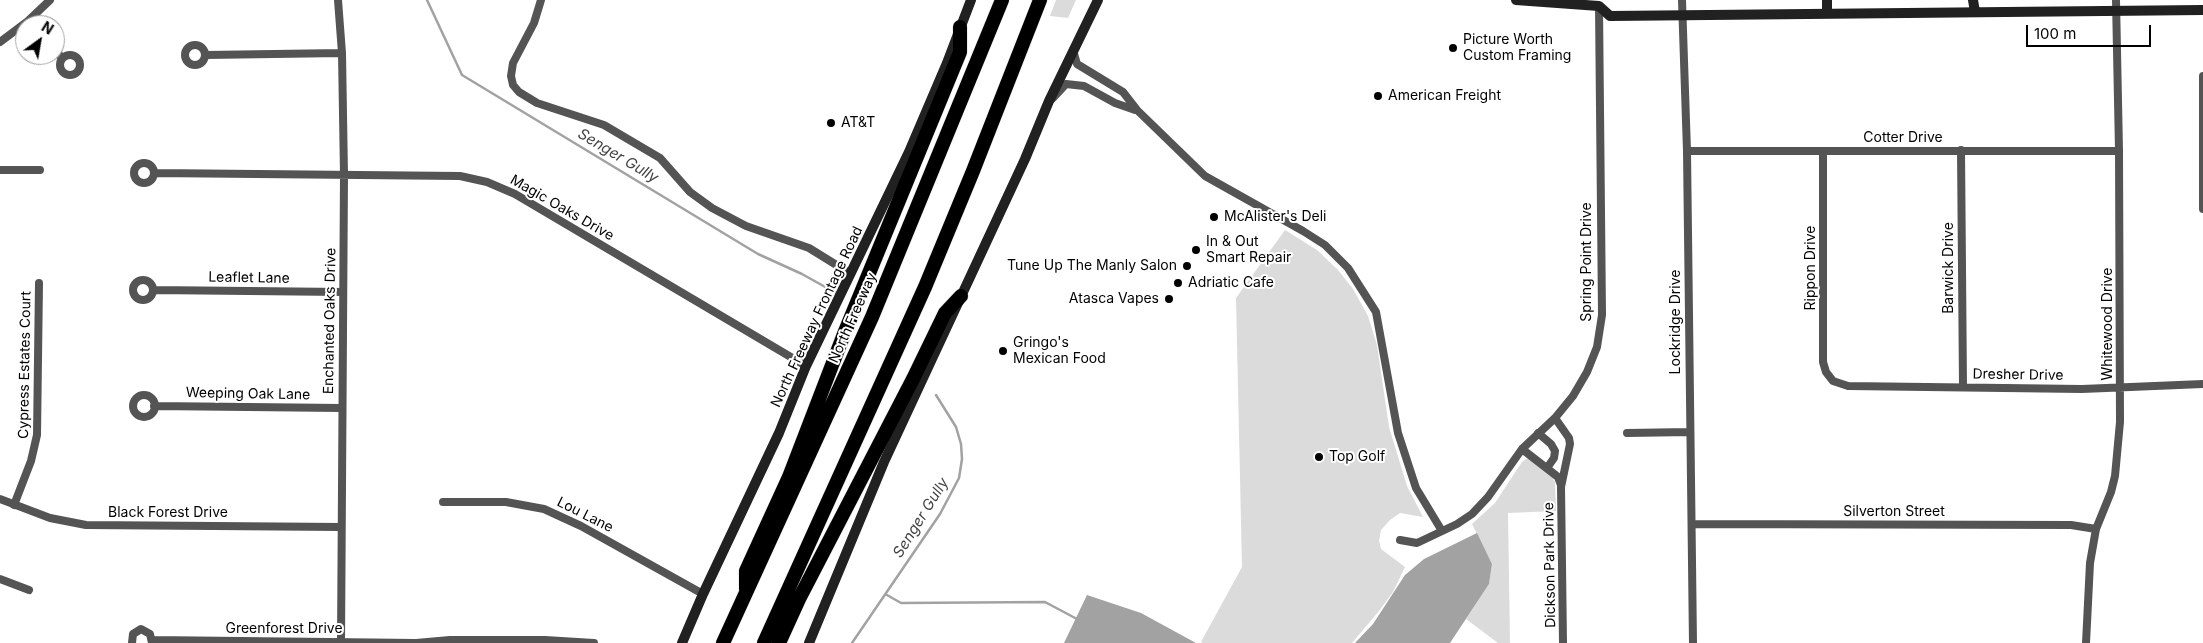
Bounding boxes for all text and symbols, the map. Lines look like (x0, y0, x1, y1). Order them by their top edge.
north arrow (15, 15, 65, 65)
scale bar (2028, 15, 2153, 47)
text: N (39, 18, 57, 38)
text: 100 m (2034, 24, 2076, 43)
place label: Picture Worth Custom Framing (1463, 32, 1571, 64)
marker: Picture Worth Custom Framing (1447, 42, 1459, 54)
place label: American Freight (1388, 88, 1501, 104)
marker: American Freight (1372, 90, 1384, 102)
place label: AT&T (841, 115, 875, 131)
marker: AT&T (825, 117, 837, 129)
water label: Senger Gully (575, 125, 661, 187)
street label: Cotter Drive (1863, 130, 1943, 146)
street label: Magic Oaks Drive (507, 172, 617, 244)
street label: Spring Point Drive (1579, 202, 1595, 322)
place label: McAlister's Deli (1224, 209, 1326, 225)
marker: McAlister's Deli (1208, 211, 1220, 223)
street label: Barwick Drive (1941, 222, 1957, 314)
street label: North Freeway Frontage Road (768, 224, 866, 410)
street label: Rippon Drive (1803, 226, 1819, 310)
place label: In & Out Smart Repair (1206, 234, 1291, 266)
marker: In & Out Smart Repair (1190, 244, 1202, 256)
street label: Enchanted Oaks Drive (320, 248, 340, 394)
place label: Tune Up The Manly Salon (1007, 258, 1177, 274)
marker: Tune Up The Manly Salon (1181, 260, 1193, 272)
street label: Whitewood Drive (2100, 267, 2116, 381)
street label: Leaflet Lane (208, 269, 290, 287)
street label: North Freeway (826, 270, 880, 366)
street label: Lockridge Drive (1668, 270, 1684, 374)
place label: Adriatic Cafe (1188, 275, 1274, 291)
marker: Adriatic Cafe (1172, 277, 1184, 289)
street label: Cypress Estates Court (15, 291, 35, 439)
place label: Atasca Vapes (1069, 291, 1159, 307)
marker: Atasca Vapes (1163, 293, 1175, 305)
place label: Gringo's Mexican Food (1013, 335, 1106, 368)
marker: Gringo's Mexican Food (997, 345, 1009, 357)
street label: Dresher Drive (1972, 366, 2064, 384)
street label: Weeping Oak Lane (186, 385, 310, 403)
place label: Top Golf (1329, 449, 1385, 465)
marker: Top Golf (1313, 451, 1325, 463)
water label: Senger Gully (889, 475, 953, 561)
street label: Lou Lane (554, 494, 616, 536)
street label: Dickson Park Drive (1541, 502, 1559, 628)
street label: Silverton Street (1843, 504, 1945, 520)
street label: Black Forest Drive (108, 505, 228, 521)
street label: Greenforest Drive (225, 621, 343, 637)

